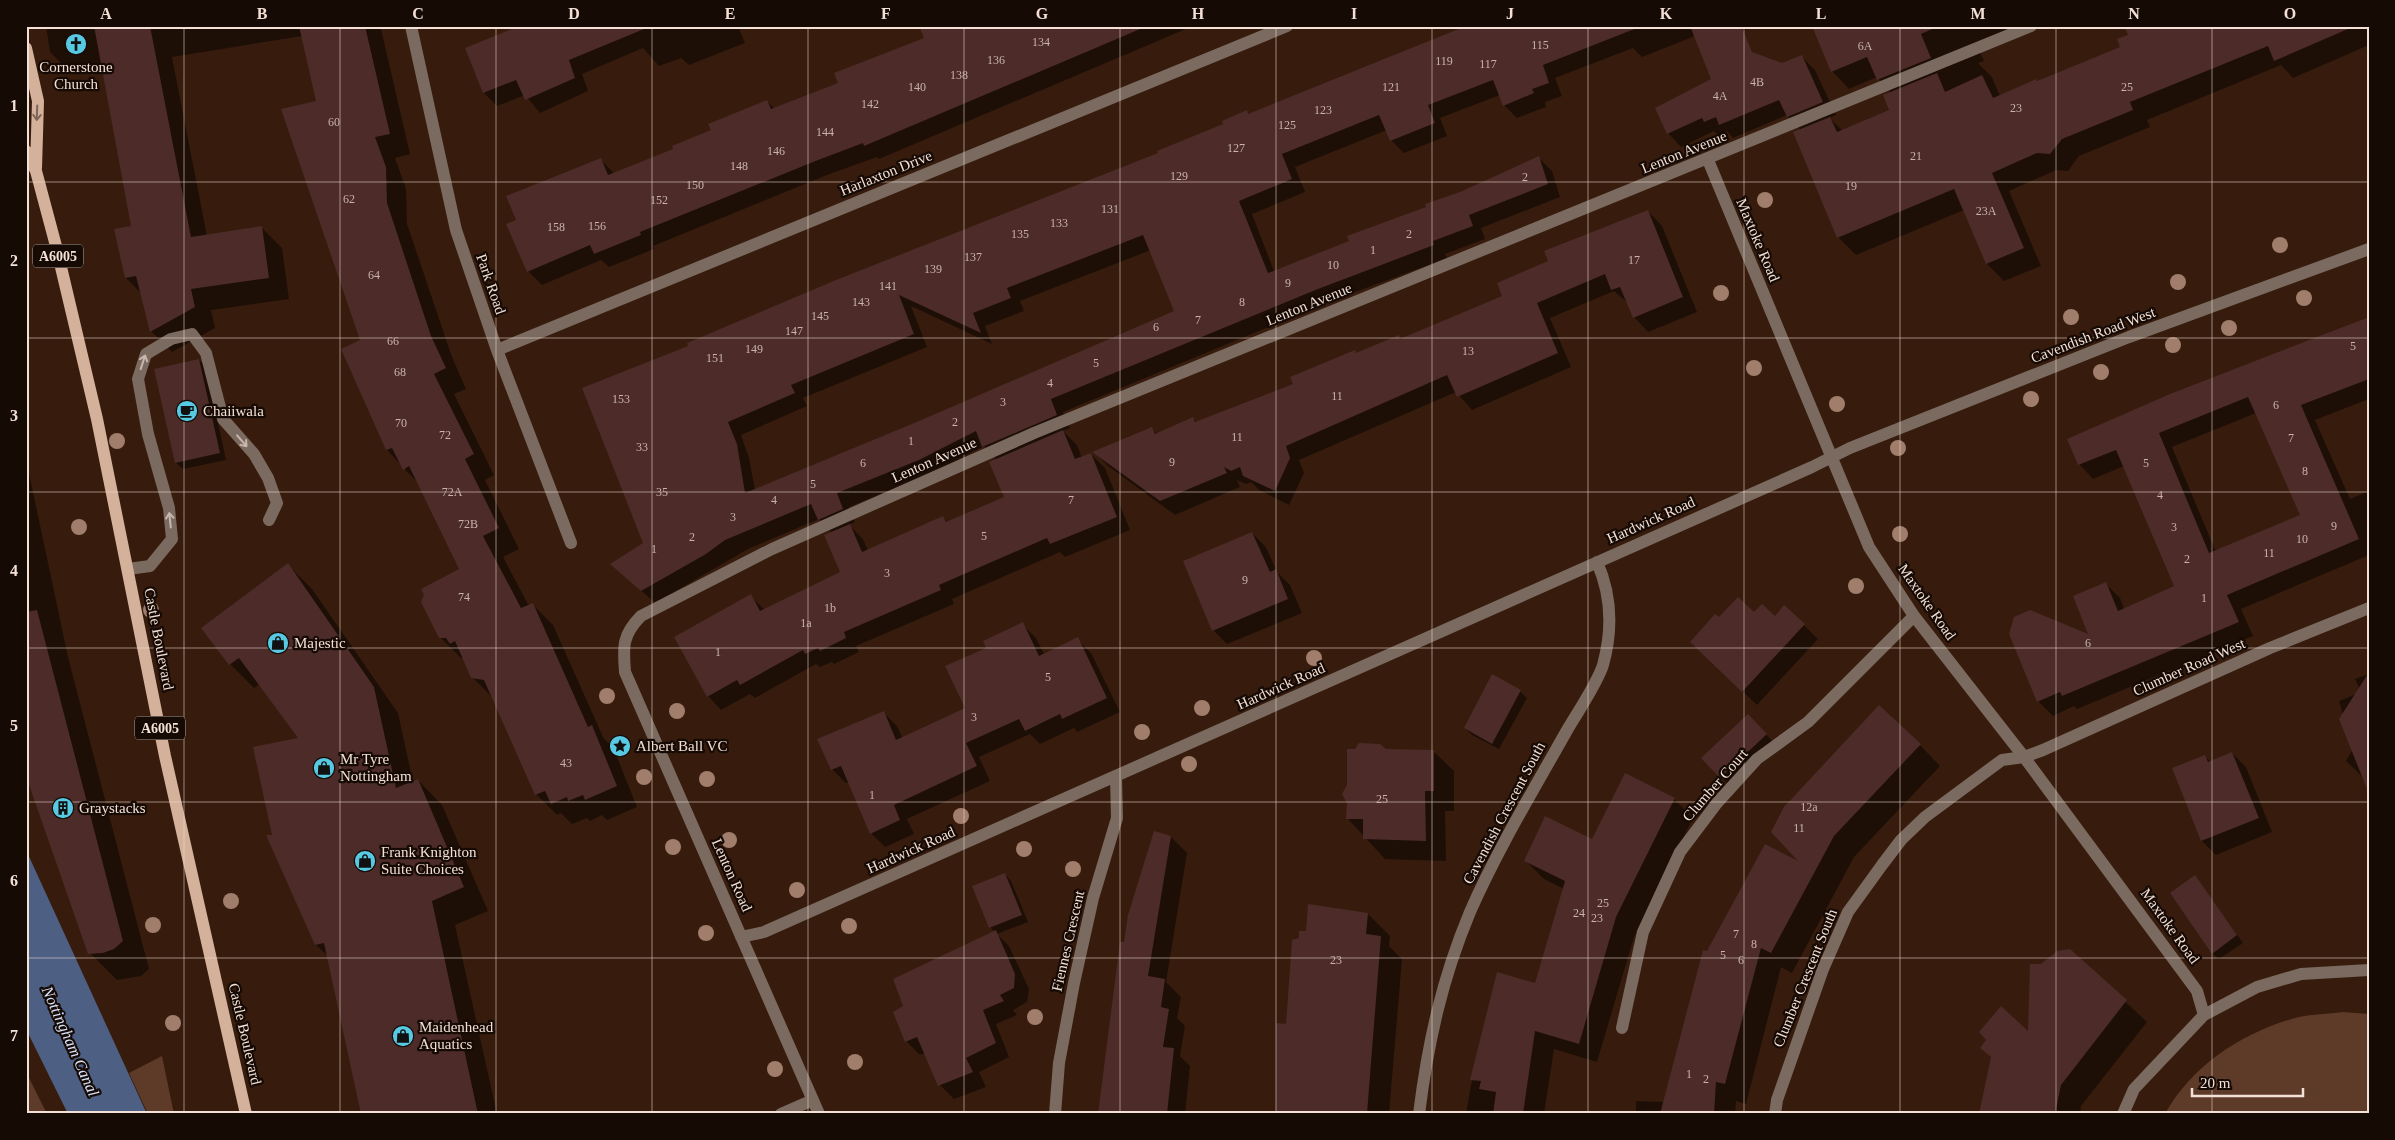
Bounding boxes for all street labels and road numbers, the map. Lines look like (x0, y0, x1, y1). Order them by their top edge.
street label: Lenton Avenue (1639, 127, 1729, 176)
street label: Harlaxton Drive (838, 147, 935, 199)
street label: Maxtoke Road (1733, 196, 1783, 284)
road number: A6005 (33, 245, 83, 268)
street label: Park Road (473, 252, 509, 317)
street label: Lenton Avenue (1264, 279, 1354, 328)
street label: Cavendish Road West (2029, 304, 2158, 366)
street label: Lenton Avenue (889, 434, 979, 486)
street label: Hardwick Road (1605, 493, 1698, 547)
street label: Maxtoke Road (1895, 561, 1959, 643)
street label: Castle Boulevard (141, 587, 177, 692)
street label: Clumber Road West (2130, 635, 2248, 699)
street label: Hardwick Road (1235, 659, 1328, 713)
road number: A6005 (135, 716, 185, 740)
street label: Cavendish Crescent South (1460, 739, 1548, 887)
street label: Clumber Court (1679, 745, 1751, 824)
street label: Hardwick Road (865, 823, 958, 877)
street label: Lenton Road (709, 836, 755, 914)
street label: Maxtoke Road (2137, 885, 2203, 967)
street label: Fiennes Crescent (1049, 888, 1088, 993)
street label: Clumber Crescent South (1770, 906, 1840, 1049)
street label: Castle Boulevard (226, 982, 265, 1087)

